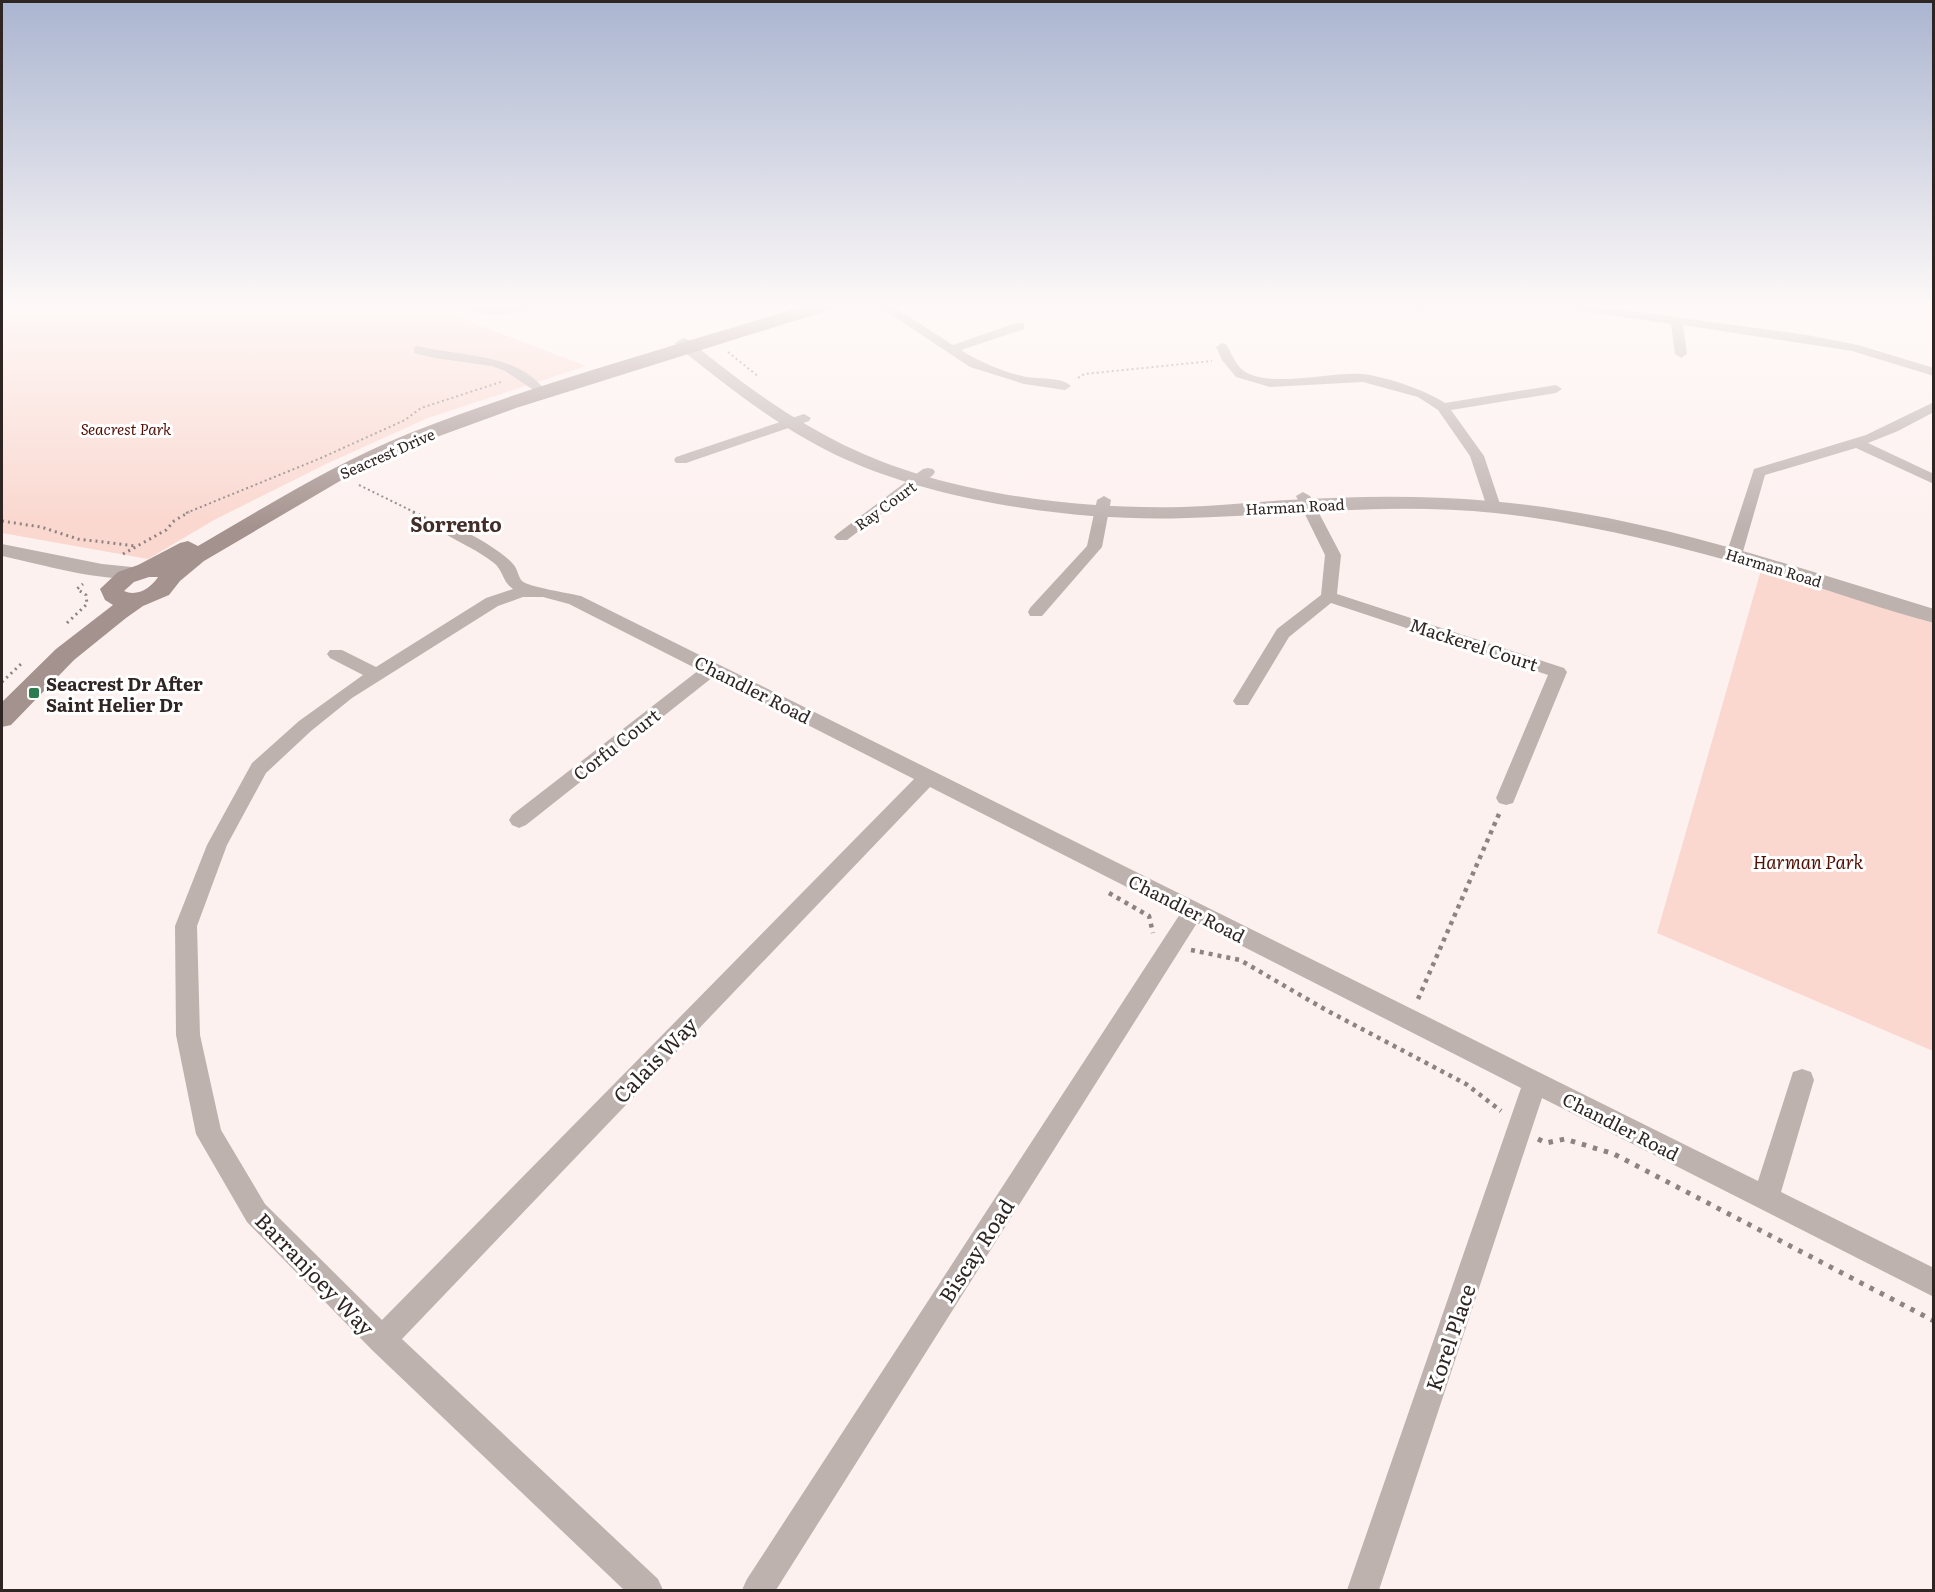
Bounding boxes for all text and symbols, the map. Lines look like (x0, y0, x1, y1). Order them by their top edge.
park label: Seacrest Park (81, 417, 172, 440)
street label: Seacrest Drive (336, 422, 438, 484)
street label: Ray Court (849, 475, 921, 535)
street label: Harman Road (1245, 492, 1345, 520)
district label: Sorrento (410, 508, 502, 538)
street label: Harman Road (1723, 541, 1825, 593)
street label: Mackerel Court (1406, 611, 1542, 678)
street label: Chandler Road (690, 648, 816, 730)
place label: Seacrest Dr After Saint Helier Dr (46, 670, 203, 718)
marker: Seacrest Dr After Saint Helier Dr (27, 686, 41, 700)
street label: Corfu Court (567, 701, 666, 787)
park label: Harman Park (1753, 848, 1863, 875)
street label: Chandler Road (1124, 867, 1250, 949)
street label: Calais Way (605, 1008, 704, 1109)
street label: Chandler Road (1558, 1085, 1684, 1167)
street label: Biscay Road (930, 1192, 1020, 1308)
street label: Barranjoey Way (249, 1205, 383, 1342)
street label: Korel Place (1416, 1279, 1482, 1395)

